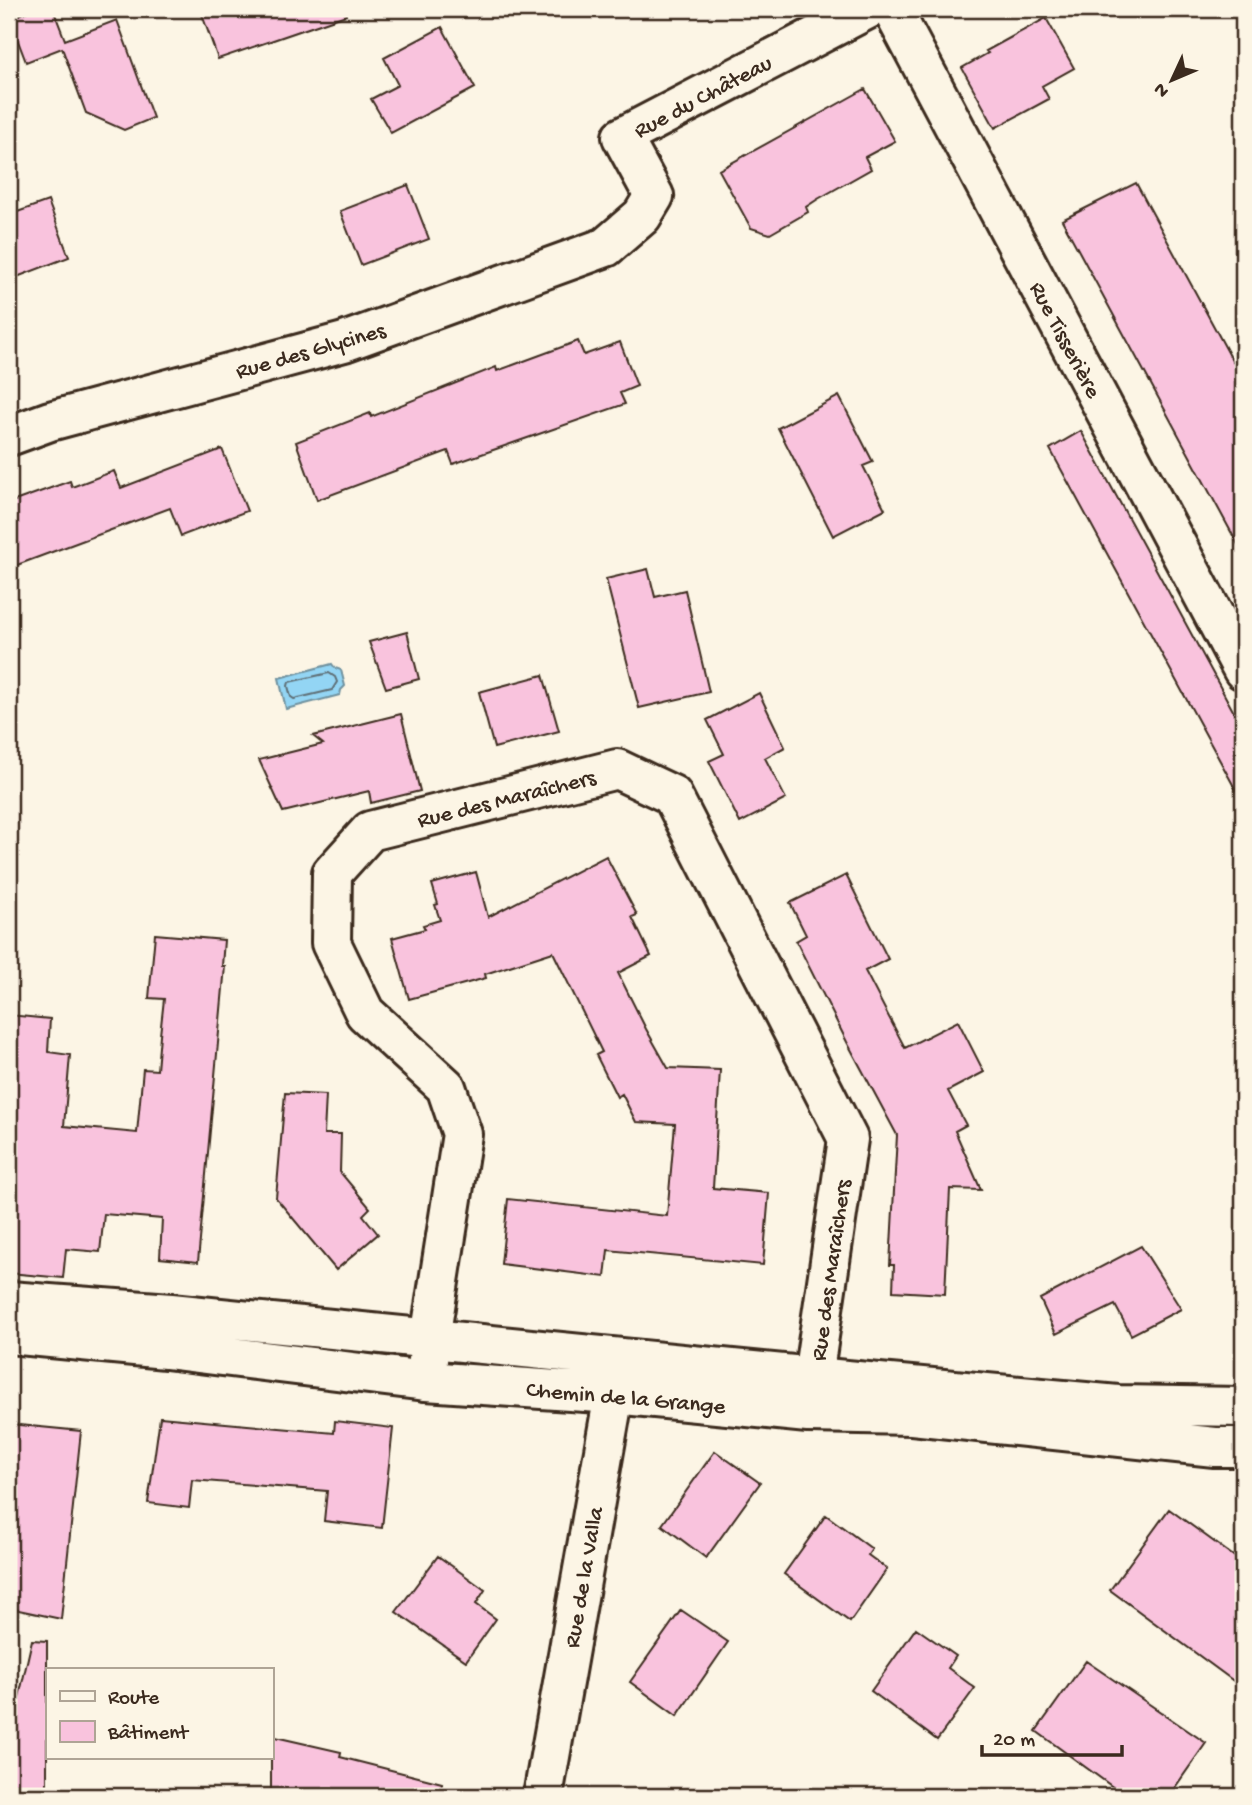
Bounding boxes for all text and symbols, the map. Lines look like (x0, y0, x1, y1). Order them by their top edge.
north arrow (1136, 46, 1206, 116)
street label: Rue du Château (630, 50, 777, 146)
text: N (1150, 77, 1175, 102)
street label: Rue Tisserière (1022, 278, 1106, 404)
street label: Rue des Glycines (233, 318, 389, 387)
street label: Rue des Maraîchers (415, 765, 599, 836)
street label: Rue des Maraîchers (806, 1178, 859, 1363)
street label: Chemin de la Grange (525, 1377, 727, 1422)
street label: Rue de la Valla (560, 1504, 611, 1650)
legend (46, 1668, 273, 1759)
text: Route (108, 1687, 160, 1712)
scale bar (982, 1714, 1122, 1758)
text: Bâtiment (107, 1722, 190, 1747)
text: 20 m (993, 1729, 1035, 1754)

